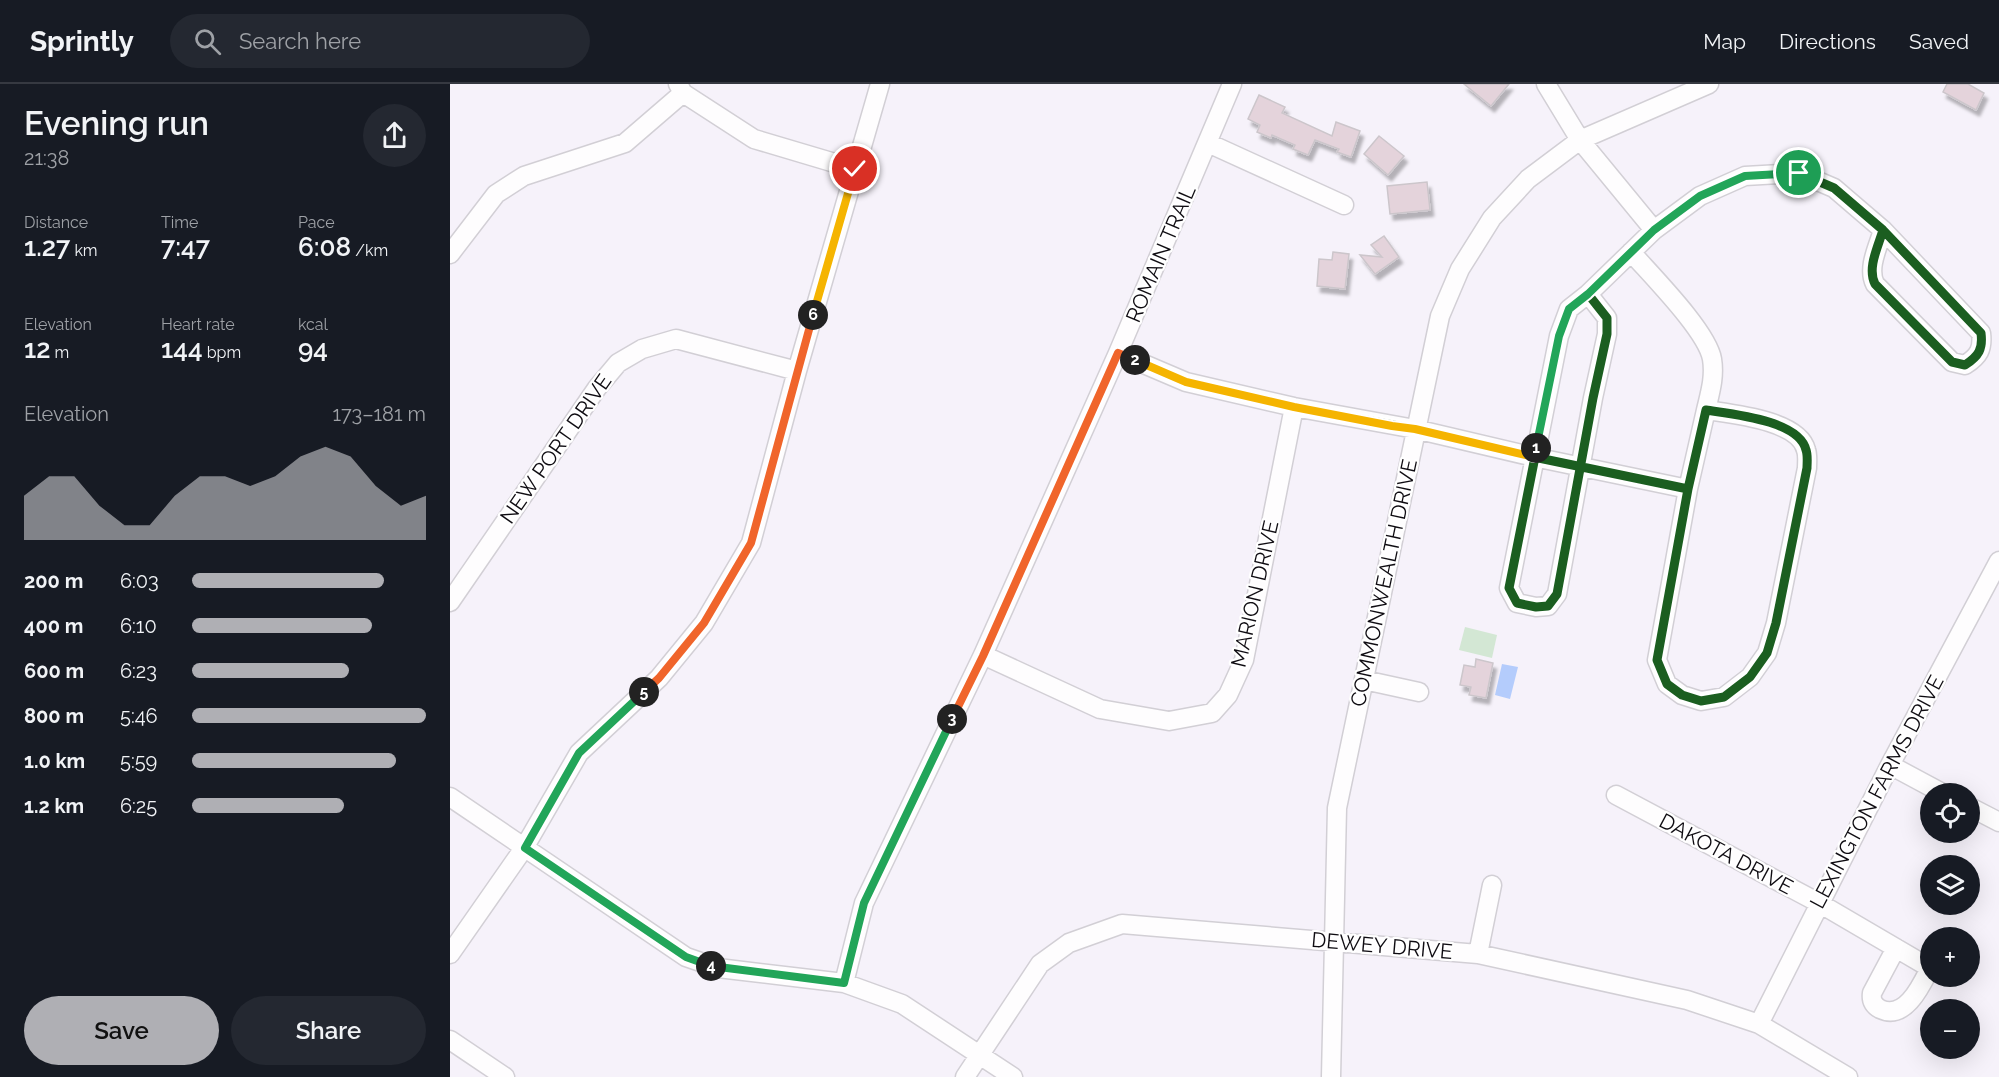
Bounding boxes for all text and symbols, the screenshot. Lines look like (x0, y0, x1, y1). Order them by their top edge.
search box (170, 14, 590, 68)
text: Sprintly (30, 25, 134, 58)
icon: search (191, 25, 224, 58)
text: Search here (239, 28, 361, 54)
text: Map (1703, 29, 1746, 54)
text: Directions (1779, 29, 1876, 54)
text: Saved (1909, 29, 1969, 54)
text: Evening run (24, 104, 209, 143)
button: share (363, 104, 426, 167)
pin (829, 143, 880, 194)
text: 21:38 (24, 146, 69, 170)
pin (1773, 147, 1824, 198)
icon: check (838, 152, 871, 185)
icon: arrive (1782, 156, 1815, 189)
street label: ROMAIN TRAIL (1120, 182, 1201, 326)
text: Distance (24, 213, 88, 232)
text: Time (161, 213, 198, 232)
text: Pace (298, 213, 335, 232)
text: 1.27 (24, 232, 70, 262)
text: 7:47 (161, 232, 210, 262)
text: 6:08 (298, 232, 351, 262)
text: km (70, 241, 98, 260)
text: /km (351, 241, 388, 260)
pin: 6 (798, 300, 828, 330)
text: 6 (808, 305, 818, 324)
text: Elevation (24, 315, 92, 334)
text: Heart rate (161, 315, 235, 334)
text: kcal (298, 315, 328, 334)
text: 12 (24, 334, 51, 364)
text: 144 (161, 334, 203, 364)
text: 94 (298, 334, 328, 364)
text: m (51, 343, 69, 362)
text: bpm (203, 343, 241, 362)
pin: 2 (1120, 345, 1150, 375)
text: 2 (1130, 350, 1140, 369)
street label: NEW PORT DRIVE (495, 369, 616, 528)
text: Elevation (24, 402, 109, 426)
text: 173–181 m (332, 402, 426, 426)
pin: 1 (1521, 433, 1551, 463)
text: 1 (1532, 438, 1540, 457)
street label: COMMONWEALTH DRIVE (1345, 457, 1422, 709)
street label: MARION DRIVE (1225, 518, 1284, 670)
text: 200 m (24, 569, 83, 593)
text: 6:03 (120, 569, 159, 593)
text: 400 m (24, 614, 83, 638)
text: 6:10 (120, 614, 157, 638)
text: 600 m (24, 659, 84, 683)
text: 6:23 (120, 659, 157, 683)
street label: LEXINGTON FARMS DRIVE (1804, 671, 1949, 913)
pin: 5 (629, 677, 659, 707)
text: 5 (640, 682, 648, 701)
text: 800 m (24, 704, 84, 728)
text: 5:46 (120, 704, 158, 728)
pin: 3 (937, 704, 967, 734)
text: 3 (948, 709, 956, 728)
text: 1.0 km (24, 749, 85, 773)
text: 5:59 (120, 749, 157, 773)
map controls (1920, 783, 1980, 1059)
button: locate (1920, 783, 1980, 843)
text: 1.2 km (24, 794, 84, 818)
text: 6:25 (120, 794, 157, 818)
street label: DAKOTA DRIVE (1655, 808, 1797, 899)
button: layers (1920, 855, 1980, 915)
street label: DEWEY DRIVE (1310, 927, 1454, 964)
button: + (1920, 927, 1980, 987)
pin: 4 (696, 951, 726, 981)
text: 4 (706, 956, 716, 975)
button: Save (24, 996, 219, 1065)
button: Share (231, 996, 426, 1065)
button: − (1920, 999, 1980, 1059)

